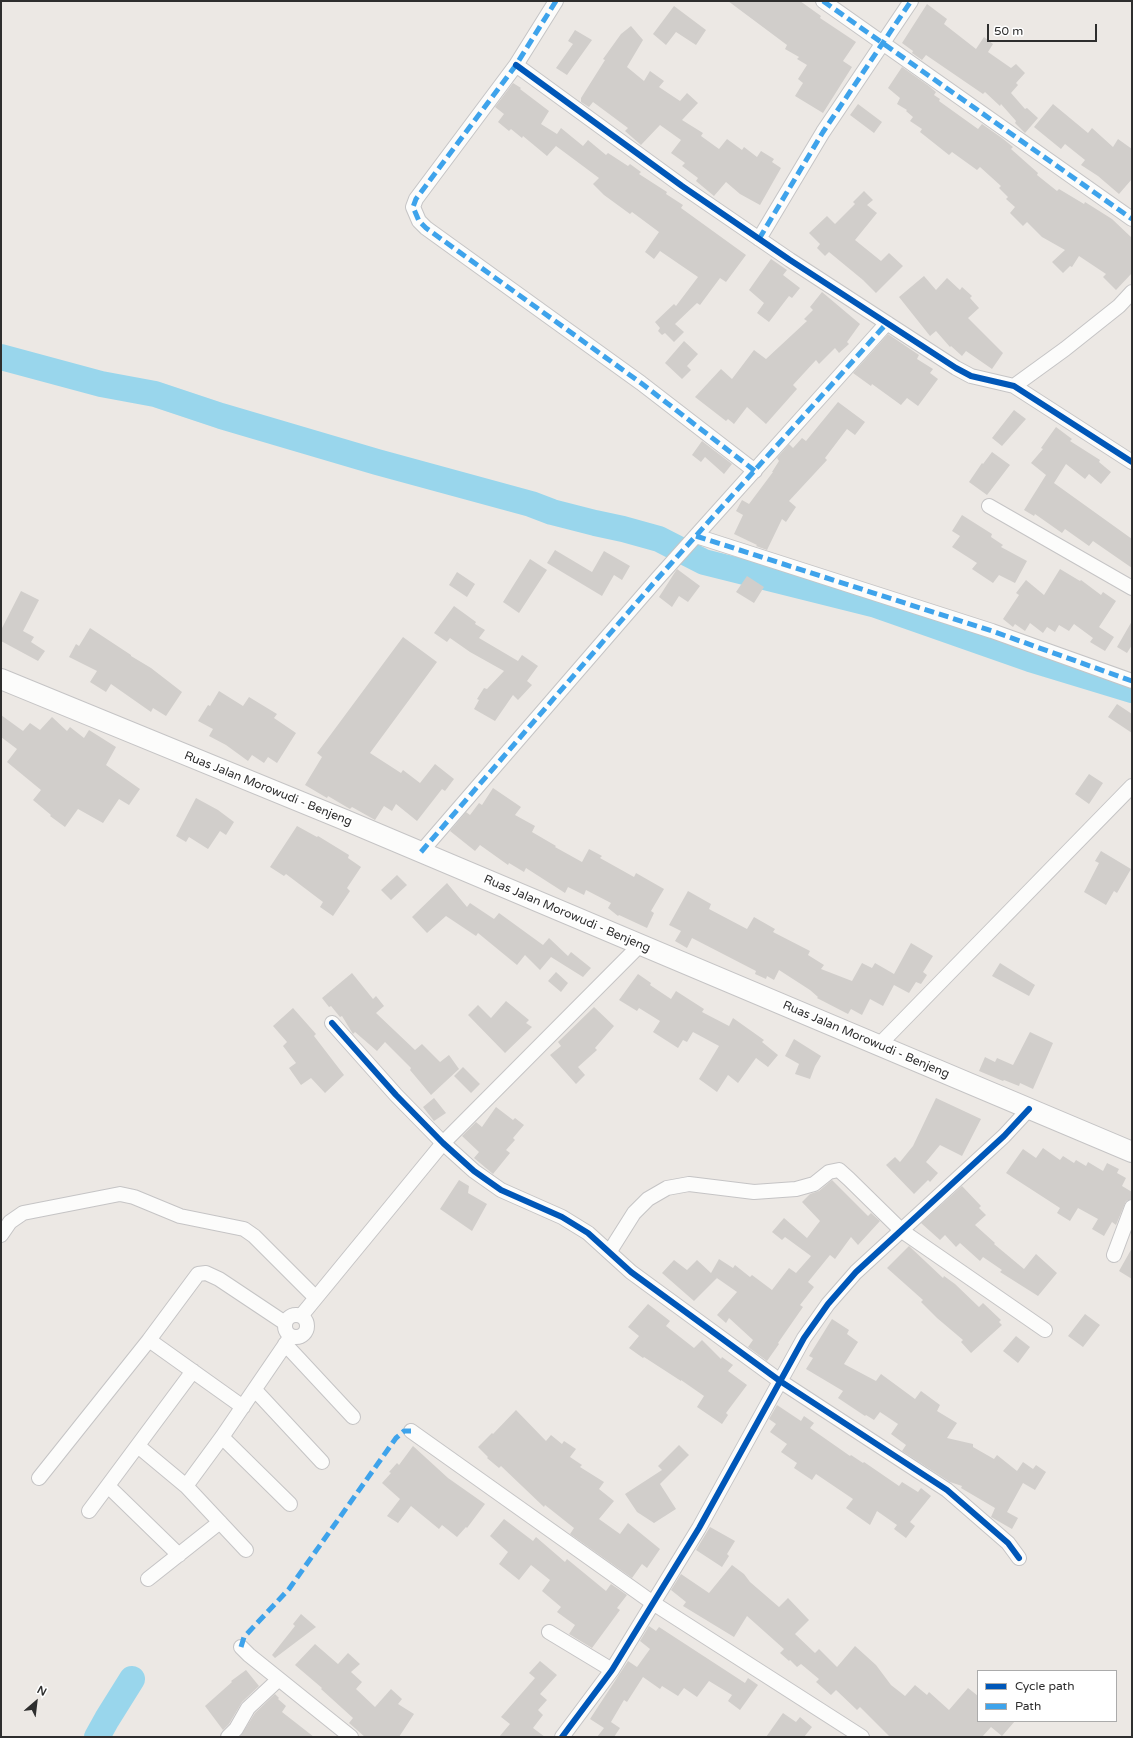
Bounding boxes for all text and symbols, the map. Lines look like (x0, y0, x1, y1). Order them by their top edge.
scale bar (989, 16, 1099, 42)
text: 50 m (994, 24, 1023, 38)
street label: Ruas Jalan Morowudi - Benjeng (182, 749, 354, 829)
street label: Ruas Jalan Morowudi - Benjeng (481, 872, 653, 956)
street label: Ruas Jalan Morowudi - Benjeng (780, 998, 952, 1082)
legend (977, 1670, 1117, 1722)
text: Cycle path (1015, 1679, 1074, 1693)
north arrow (16, 1682, 56, 1722)
text: N (35, 1683, 49, 1699)
text: Path (1015, 1699, 1041, 1713)

